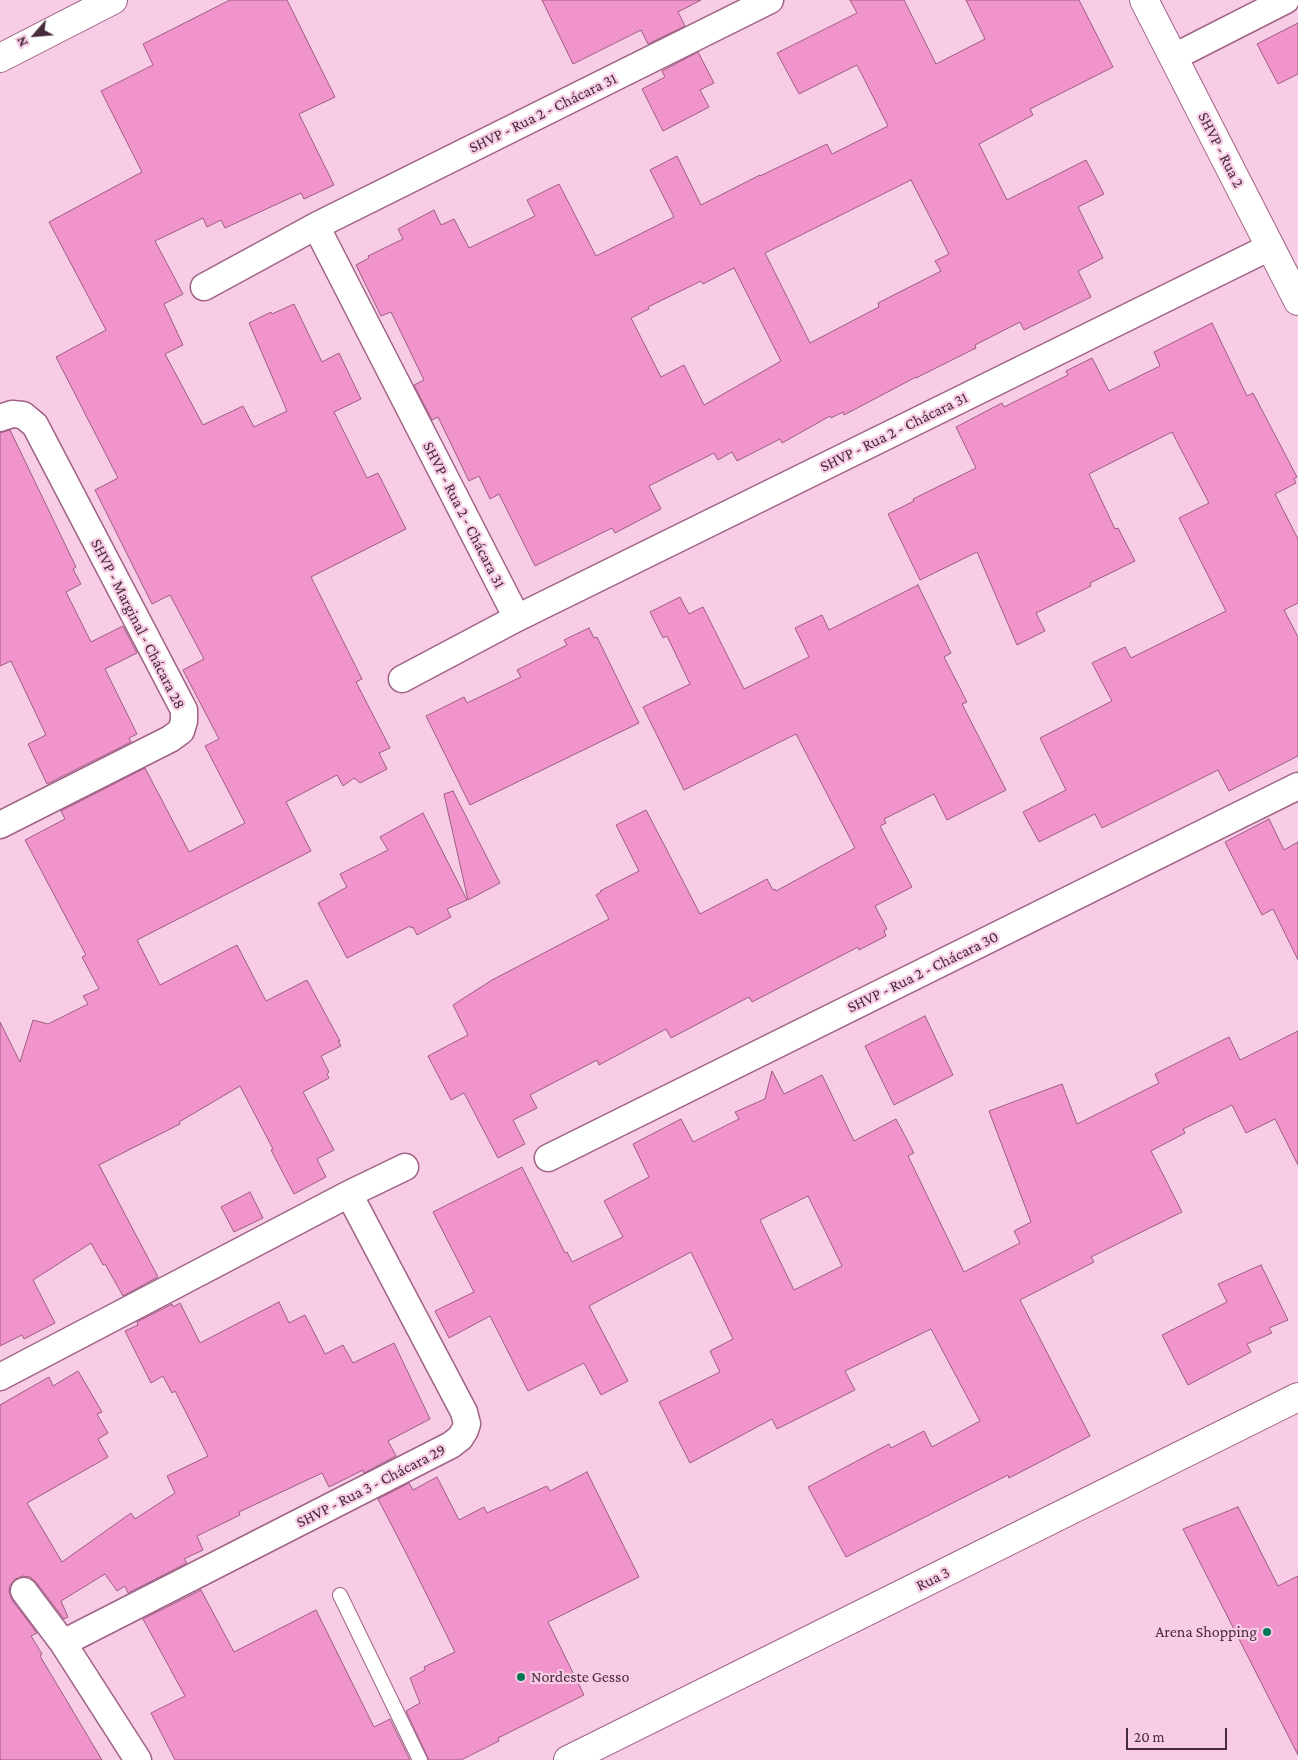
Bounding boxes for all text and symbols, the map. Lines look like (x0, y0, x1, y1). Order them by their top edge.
north arrow (10, 10, 60, 60)
text: N (12, 34, 31, 50)
street label: SHVP - Rua 2 - Chácara 31 (466, 69, 620, 157)
street label: SHVP - Rua 2 (1194, 109, 1248, 191)
street label: SHVP - Rua 2 - Chácara 31 (817, 388, 971, 476)
street label: SHVP - Rua 2 - Chácara 31 (419, 438, 509, 592)
street label: SHVP - Marginal - Chácara 28 (87, 536, 189, 712)
street label: SHVP - Rua 2 - Chácara 30 (844, 927, 1002, 1017)
street label: SHVP - Rua 3 - Chácara 29 (293, 1440, 449, 1532)
street label: Rua 3 (913, 1563, 953, 1595)
place label: Arena Shopping (1155, 1622, 1257, 1642)
marker: Arena Shopping (1261, 1626, 1273, 1638)
place label: Nordeste Gesso (531, 1667, 629, 1687)
marker: Nordeste Gesso (515, 1671, 527, 1683)
scale bar (1128, 1718, 1229, 1750)
text: 20 m (1134, 1729, 1165, 1745)

